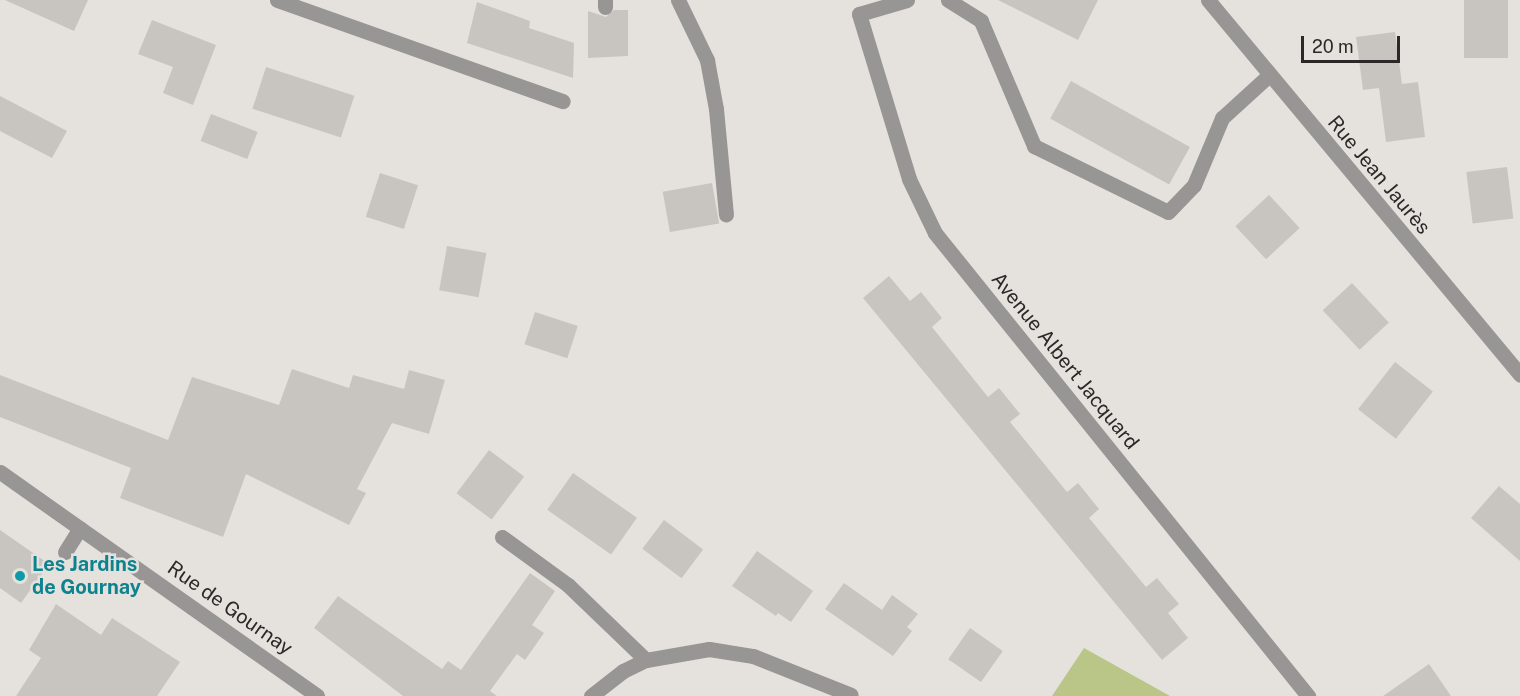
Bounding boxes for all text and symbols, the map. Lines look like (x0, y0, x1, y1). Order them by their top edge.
scale bar (1304, 24, 1403, 62)
text: 20 m (1312, 36, 1354, 57)
street label: Rue Jean Jaurès (1322, 111, 1436, 239)
street label: Avenue Albert Jacquard (986, 268, 1144, 454)
place label: Les Jardins de Gournay (32, 552, 141, 599)
street label: Rue de Gournay (163, 556, 297, 660)
marker: Les Jardins de Gournay (13, 569, 27, 583)

